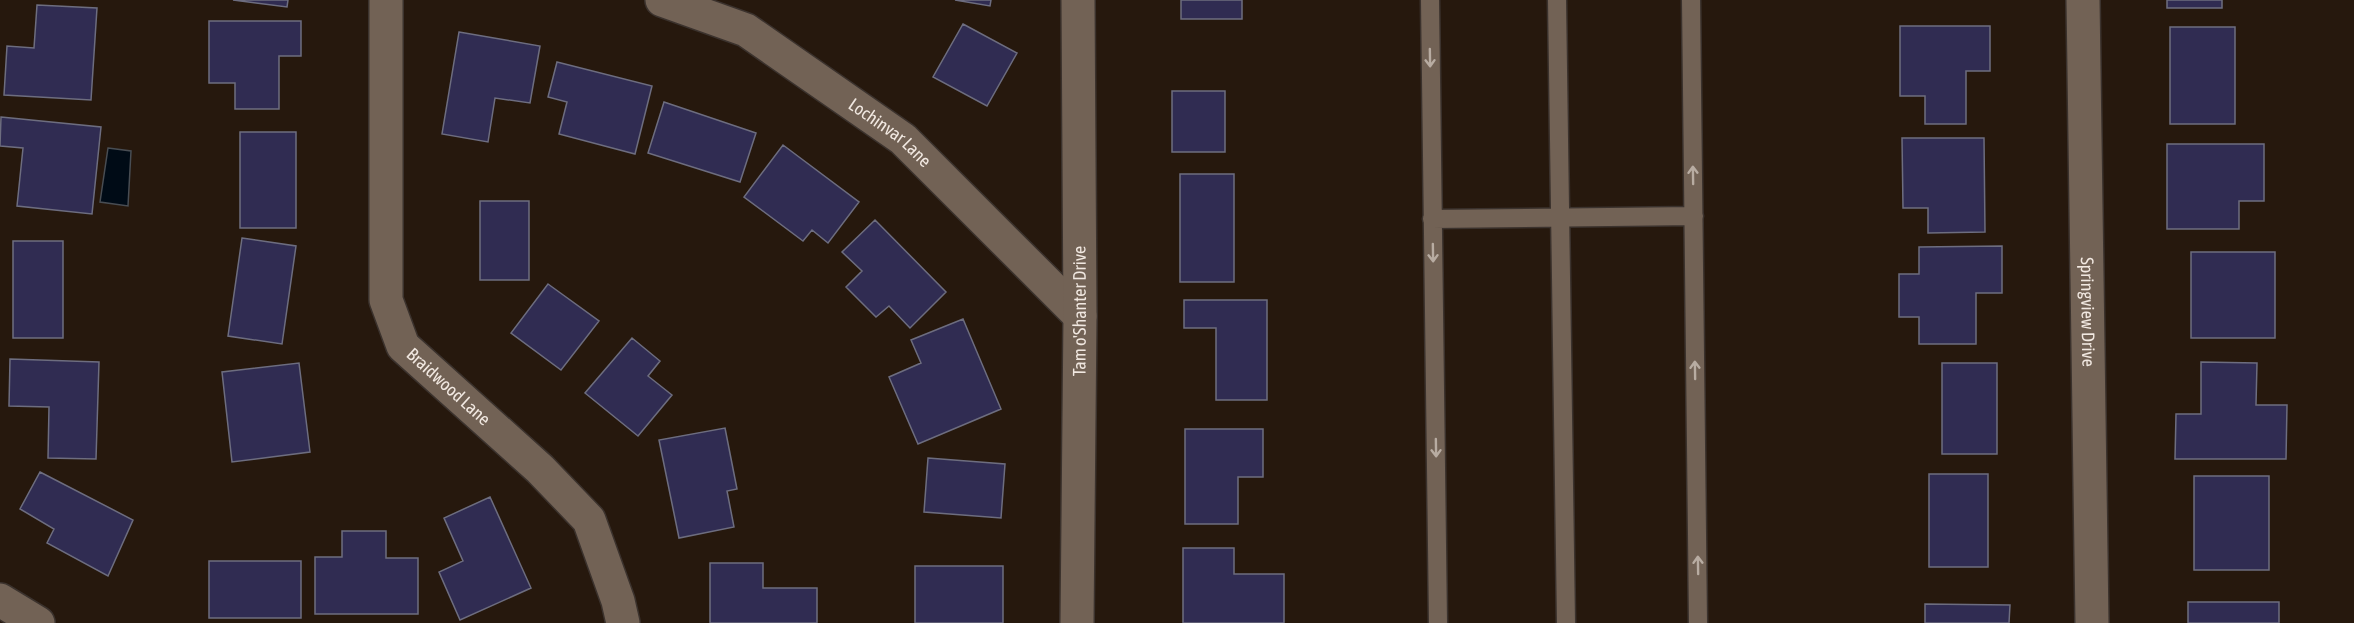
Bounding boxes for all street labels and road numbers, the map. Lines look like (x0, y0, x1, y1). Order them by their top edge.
street label: Lochinvar Lane (845, 93, 936, 171)
street label: Tam o'Shanter Drive (1068, 246, 1090, 376)
street label: Springview Drive (2077, 257, 2099, 367)
street label: Braidwood Lane (402, 343, 495, 429)

